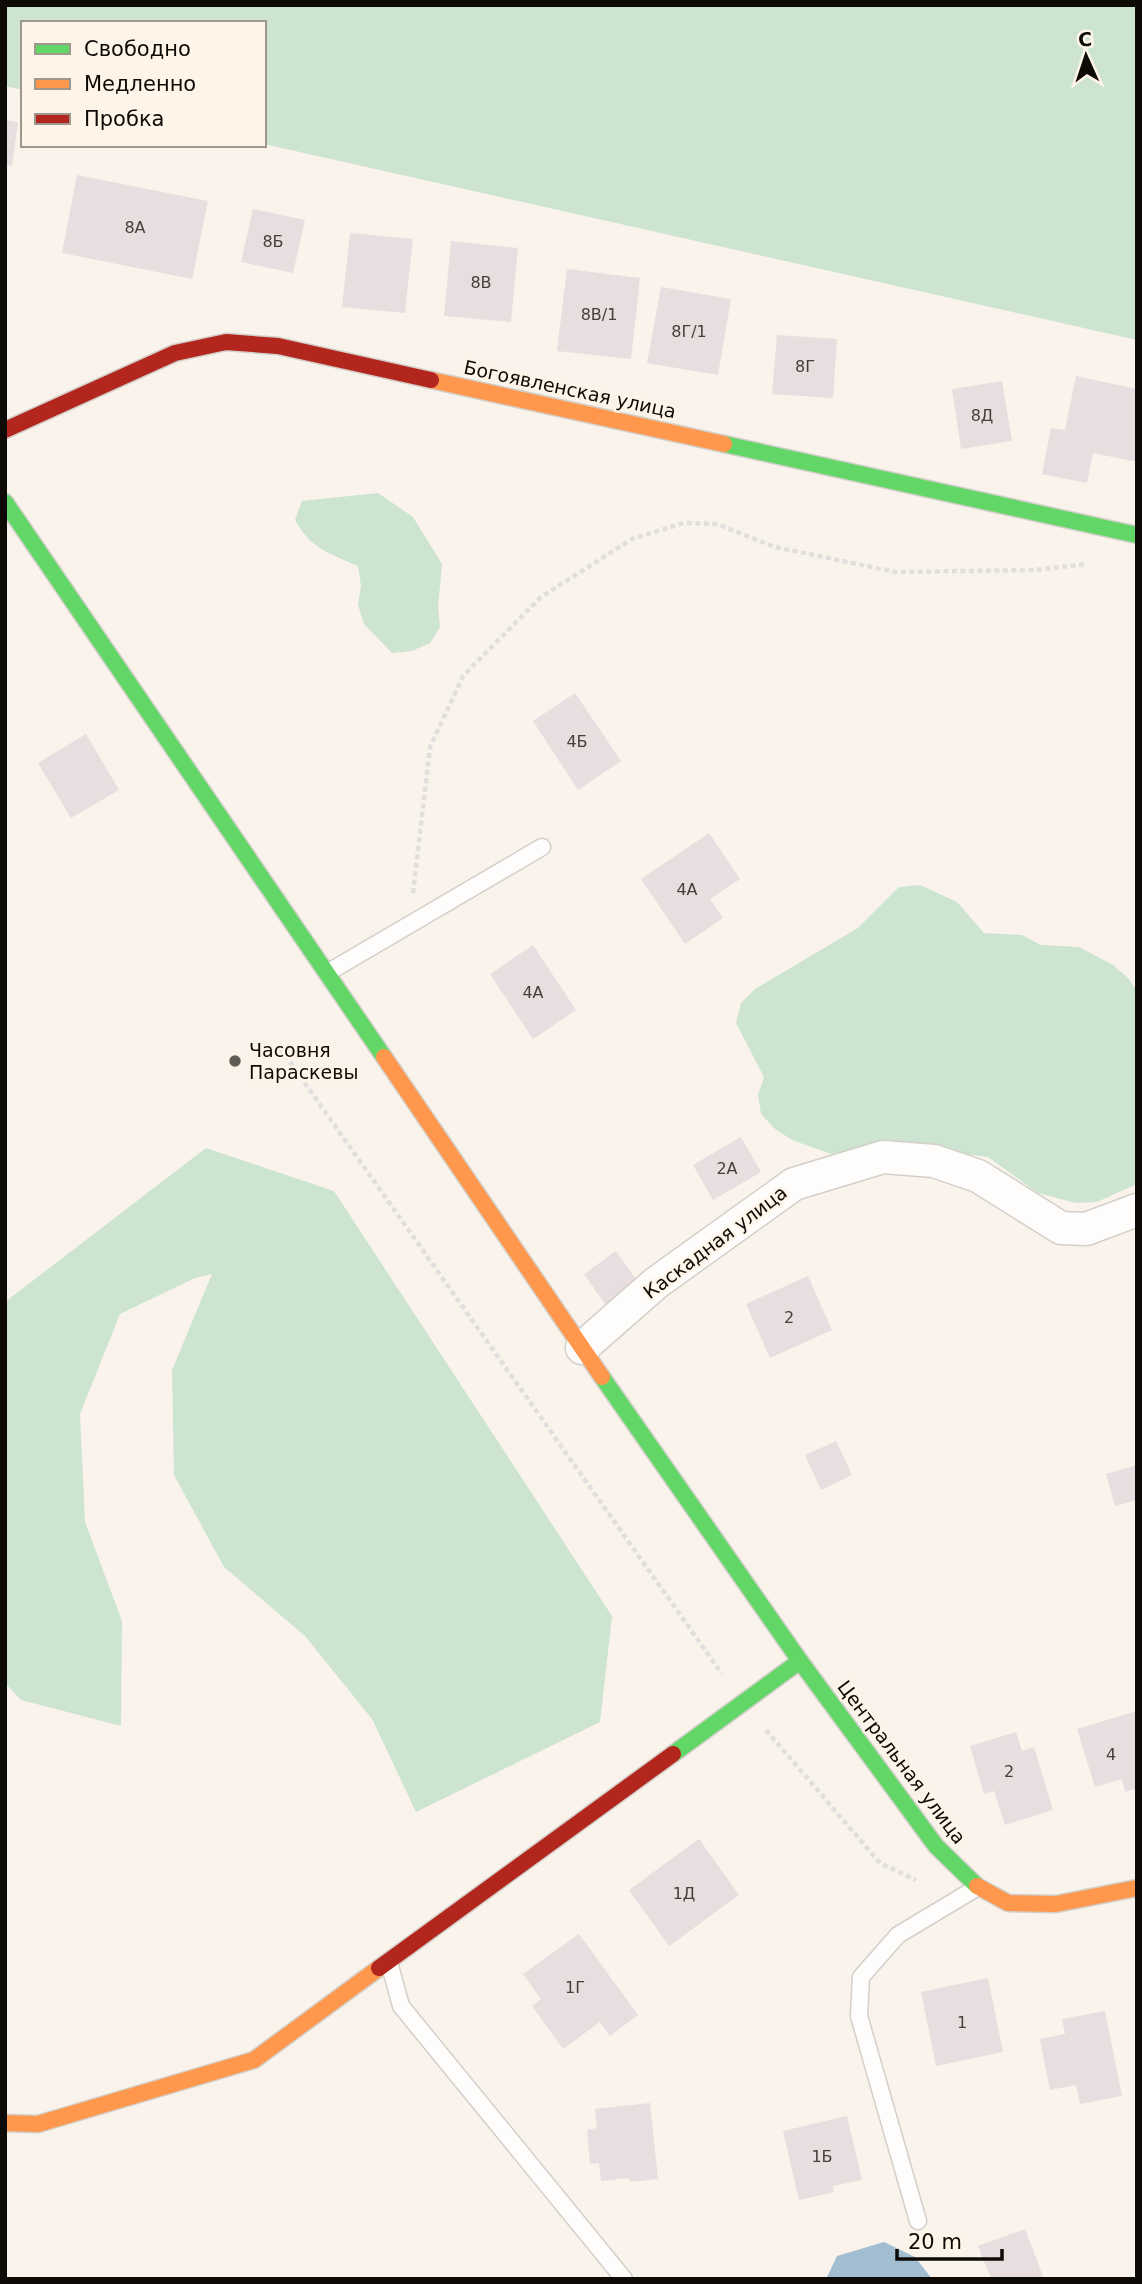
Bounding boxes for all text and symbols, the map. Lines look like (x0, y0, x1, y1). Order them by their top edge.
legend (21, 21, 266, 147)
north arrow (1051, 21, 1121, 91)
text: С (1078, 28, 1093, 50)
text: Свободно (84, 37, 191, 61)
text: Медленно (84, 72, 196, 96)
text: Пробка (84, 107, 164, 131)
house number: 8А (124, 218, 146, 237)
house number: 8Б (262, 232, 284, 251)
house number: 8В (470, 273, 492, 292)
house number: 8В/1 (581, 305, 617, 324)
house number: 8Г/1 (671, 322, 707, 341)
street label: Богоявленская улица (462, 356, 678, 422)
house number: 8Г (795, 357, 815, 376)
house number: 8Д (971, 406, 993, 425)
house number: 4Б (566, 732, 588, 751)
house number: 4А (676, 880, 698, 899)
house number: 4А (522, 983, 544, 1002)
place label: Часовня Параскевы (249, 1039, 358, 1083)
marker: Часовня Параскевы (227, 1053, 243, 1069)
house number: 2А (716, 1159, 738, 1178)
street label: Каскадная улица (639, 1181, 791, 1303)
house number: 2 (784, 1308, 794, 1327)
street label: Центральная улица (833, 1676, 971, 1848)
house number: 4 (1106, 1745, 1116, 1764)
house number: 2 (1004, 1762, 1014, 1781)
house number: 1Д (673, 1884, 695, 1903)
house number: 1Г (565, 1978, 585, 1997)
house number: 1 (957, 2013, 967, 2032)
house number: 1Б (811, 2147, 833, 2166)
scale bar (897, 2218, 1002, 2262)
text: 20 m (908, 2230, 962, 2254)

